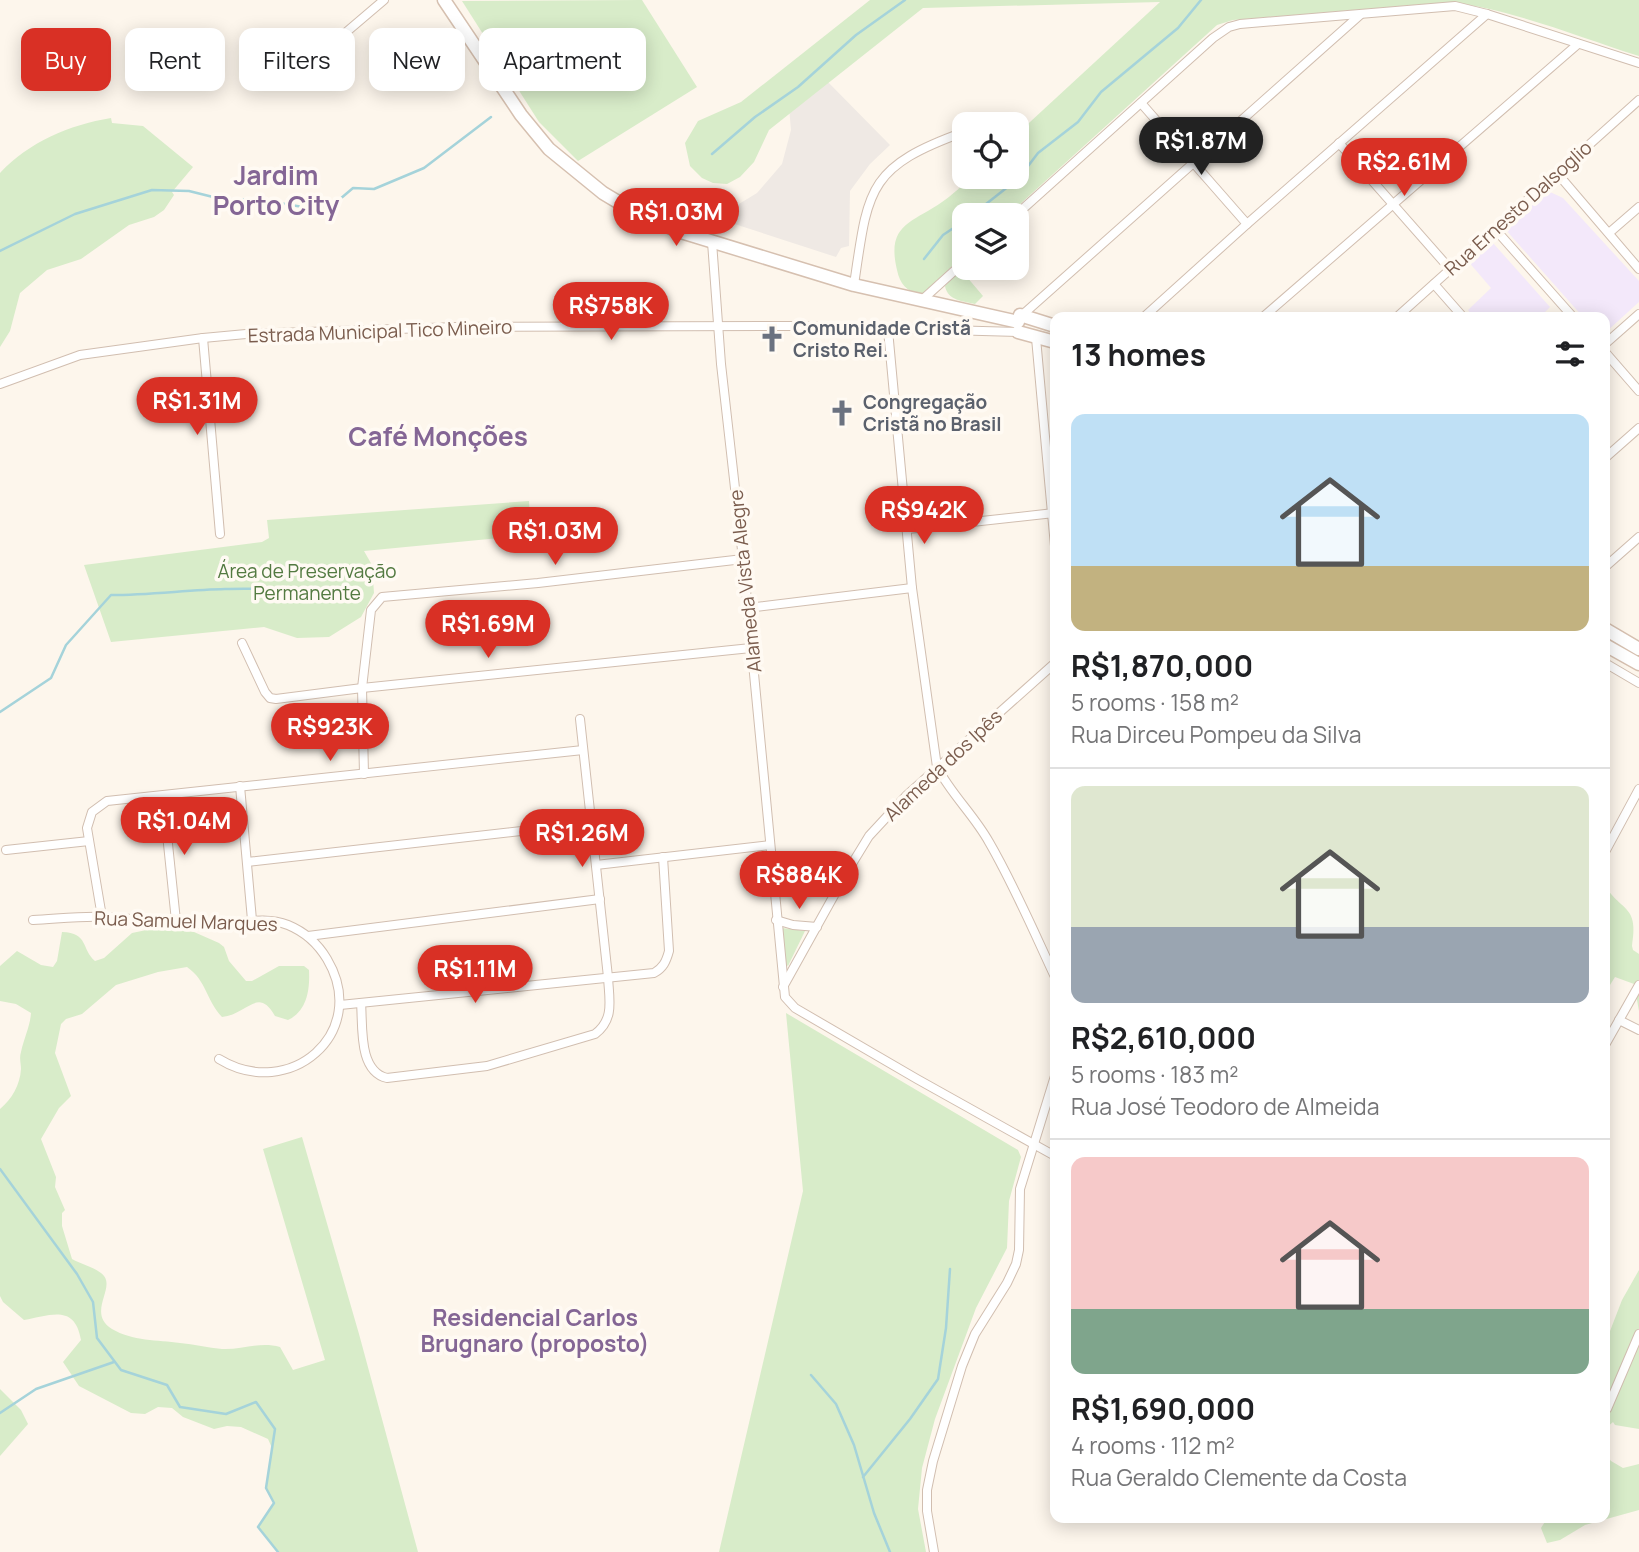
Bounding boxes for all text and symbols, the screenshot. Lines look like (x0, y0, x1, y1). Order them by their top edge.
chip: Buy (21, 28, 111, 91)
chip: Rent (125, 28, 225, 91)
chip: Filters (239, 28, 355, 91)
chip: New (369, 28, 465, 91)
chip: Apartment (479, 28, 646, 91)
map controls (952, 112, 1029, 280)
button: locate (952, 112, 1029, 189)
pin: R$1.87M (1136, 118, 1266, 177)
text: R$1.87M (1155, 124, 1247, 156)
street label: Rua Ernesto Dalsoglio (1439, 135, 1597, 281)
pin: R$2.61M (1339, 138, 1469, 198)
text: R$2.61M (1357, 145, 1451, 177)
district label: Jardim Porto City (213, 157, 340, 223)
pin: R$1.03M (611, 188, 741, 248)
text: R$1.03M (629, 195, 723, 227)
button: layers (952, 203, 1029, 280)
pin: R$758K (554, 282, 668, 342)
text: R$758K (569, 289, 653, 321)
street label: Estrada Municipal Tico Mineiro (247, 313, 513, 349)
place label: Comunidade Cristã Cristo Rei. (793, 315, 971, 363)
church icon: Comunidade Cristã Cristo Rei. (757, 324, 787, 354)
text: 13 homes (1071, 334, 1206, 375)
icon: filters (1551, 335, 1589, 373)
pin: R$1.31M (132, 378, 262, 437)
text: R$1.31M (153, 384, 241, 416)
place label: Congregação Cristã no Brasil (863, 389, 1002, 437)
church icon: Congregação Cristã no Brasil (827, 398, 857, 428)
district label: Café Monções (348, 418, 528, 454)
icon: home (1267, 459, 1393, 585)
pin: R$942K (867, 486, 981, 546)
street label: Alameda Vista Alegre (722, 488, 768, 674)
text: R$942K (881, 493, 967, 525)
pin: R$1.03M (490, 508, 620, 567)
text: R$1.03M (508, 514, 602, 546)
park label: Área de Preservação Permanente (217, 558, 397, 606)
pin: R$1.69M (423, 600, 553, 660)
text: R$1.69M (441, 607, 535, 639)
text: R$1,870,000 (1071, 645, 1253, 686)
text: 5 rooms · 158 m² (1071, 686, 1239, 718)
street label: Alameda dos Ipês (878, 703, 1008, 827)
pin: R$923K (273, 704, 387, 763)
text: R$923K (287, 710, 373, 742)
text: Rua Dirceu Pompeu da Silva (1071, 718, 1361, 750)
pin: R$1.04M (119, 798, 249, 857)
text: R$1.04M (137, 804, 231, 836)
pin: R$1.26M (517, 810, 647, 869)
text: R$1.26M (535, 816, 629, 848)
icon: home (1267, 831, 1393, 957)
pin: R$884K (742, 852, 856, 911)
text: R$884K (756, 858, 842, 890)
street label: Rua Samuel Marques (94, 905, 278, 937)
pin: R$1.11M (410, 946, 540, 1005)
text: R$1.11M (434, 952, 516, 984)
text: R$2,610,000 (1071, 1017, 1256, 1058)
text: 5 rooms · 183 m² (1071, 1058, 1238, 1090)
text: Rua José Teodoro de Almeida (1071, 1090, 1380, 1122)
icon: home (1267, 1202, 1393, 1328)
district label: Residencial Carlos Brugnaro (proposto) (421, 1301, 649, 1359)
text: R$1,690,000 (1071, 1388, 1255, 1429)
text: 4 rooms · 112 m² (1071, 1429, 1235, 1461)
text: Rua Geraldo Clemente da Costa (1071, 1461, 1407, 1493)

